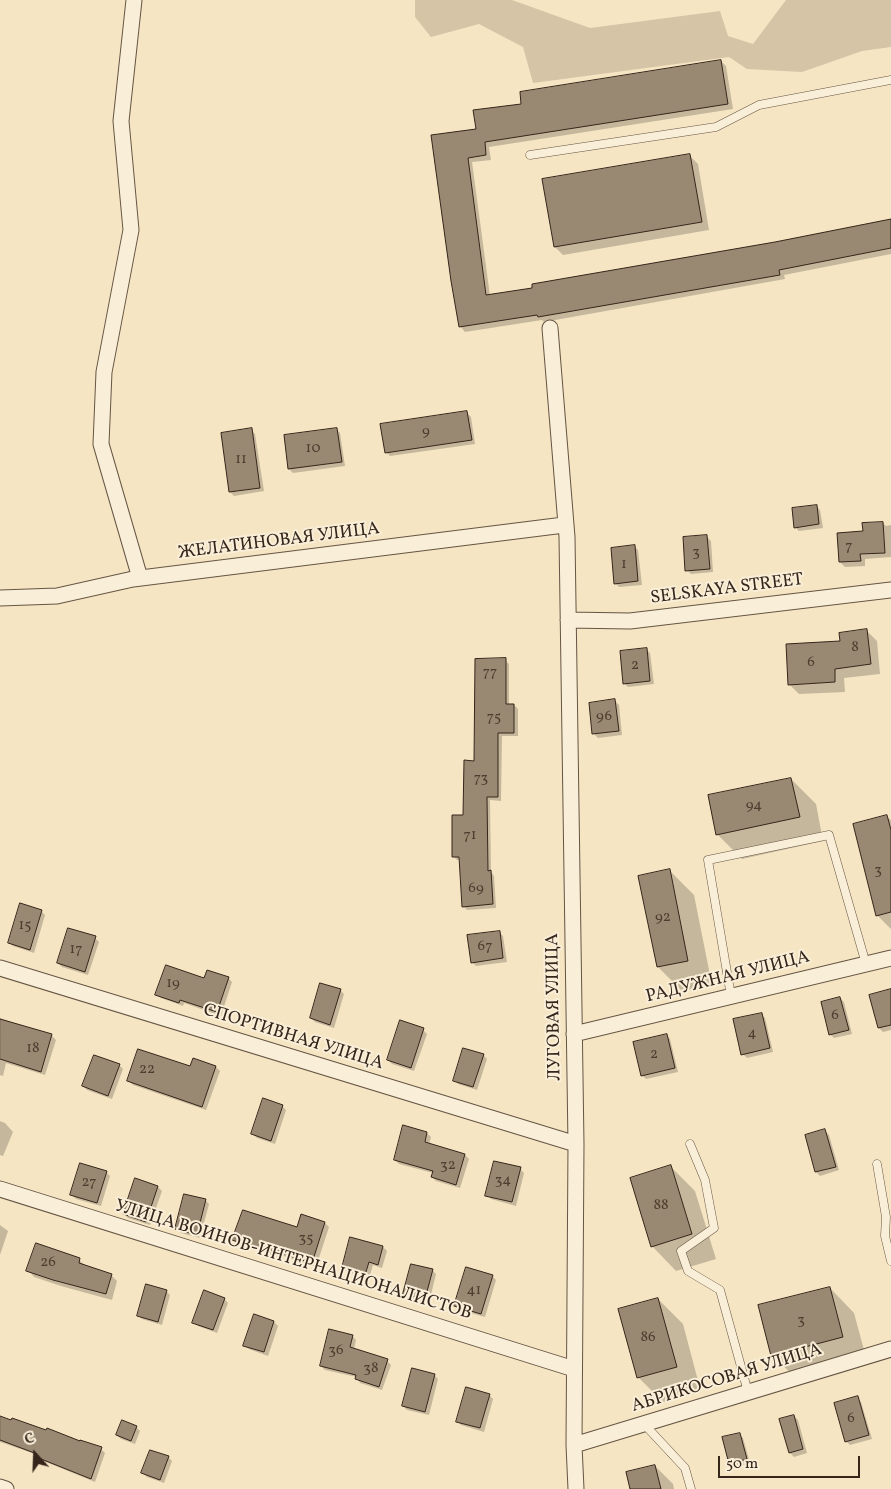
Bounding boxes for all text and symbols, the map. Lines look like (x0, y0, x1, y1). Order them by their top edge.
house number: 9 (422, 423, 430, 441)
house number: 10 (306, 440, 320, 458)
house number: 11 (235, 451, 247, 469)
street label: ЖЕЛАТИНОВАЯ УЛИЦА (177, 519, 381, 565)
house number: 7 (845, 538, 853, 556)
house number: 3 (692, 544, 700, 562)
house number: 1 (621, 556, 627, 574)
street label: SELSKAYA STREET (649, 570, 805, 610)
house number: 8 (851, 639, 859, 657)
house number: 6 (807, 654, 815, 672)
house number: 2 (631, 657, 639, 675)
house number: 77 (483, 664, 497, 682)
house number: 96 (596, 708, 612, 726)
house number: 75 (487, 709, 501, 727)
house number: 73 (474, 770, 488, 788)
house number: 94 (746, 797, 762, 815)
house number: 71 (463, 827, 477, 845)
house number: 3 (874, 862, 882, 880)
house number: 69 (468, 880, 484, 898)
house number: 92 (655, 909, 671, 927)
house number: 15 (18, 917, 32, 935)
street label: ЛУГОВАЯ УЛИЦА (543, 933, 567, 1081)
house number: 67 (478, 938, 492, 956)
house number: 17 (69, 941, 83, 959)
street label: РАДУЖНАЯ УЛИЦА (644, 947, 812, 1009)
house number: 19 (166, 975, 180, 993)
street label: СПОРТИВНАЯ УЛИЦА (200, 1000, 386, 1076)
house number: 6 (831, 1007, 839, 1025)
house number: 4 (748, 1025, 756, 1043)
house number: 18 (26, 1040, 40, 1058)
house number: 2 (650, 1046, 658, 1064)
house number: 22 (139, 1061, 155, 1079)
house number: 32 (440, 1157, 456, 1175)
house number: 34 (495, 1172, 511, 1190)
house number: 27 (82, 1174, 96, 1192)
street label: УЛИЦА ВОИНОВ-ИНТЕРНАЦИОНАЛИСТОВ (112, 1196, 474, 1326)
house number: 88 (653, 1197, 669, 1215)
house number: 35 (299, 1230, 313, 1248)
house number: 26 (40, 1254, 56, 1272)
house number: 41 (467, 1282, 481, 1300)
house number: 3 (797, 1312, 805, 1330)
house number: 86 (640, 1329, 656, 1347)
street label: АБРИКОСОВАЯ УЛИЦА (629, 1340, 825, 1418)
house number: 36 (328, 1342, 344, 1360)
house number: 38 (363, 1360, 379, 1378)
house number: 6 (847, 1410, 855, 1428)
north arrow (10, 1429, 60, 1479)
text: С (22, 1429, 37, 1450)
scale bar (721, 1446, 864, 1478)
text: 50 m (726, 1454, 758, 1475)

